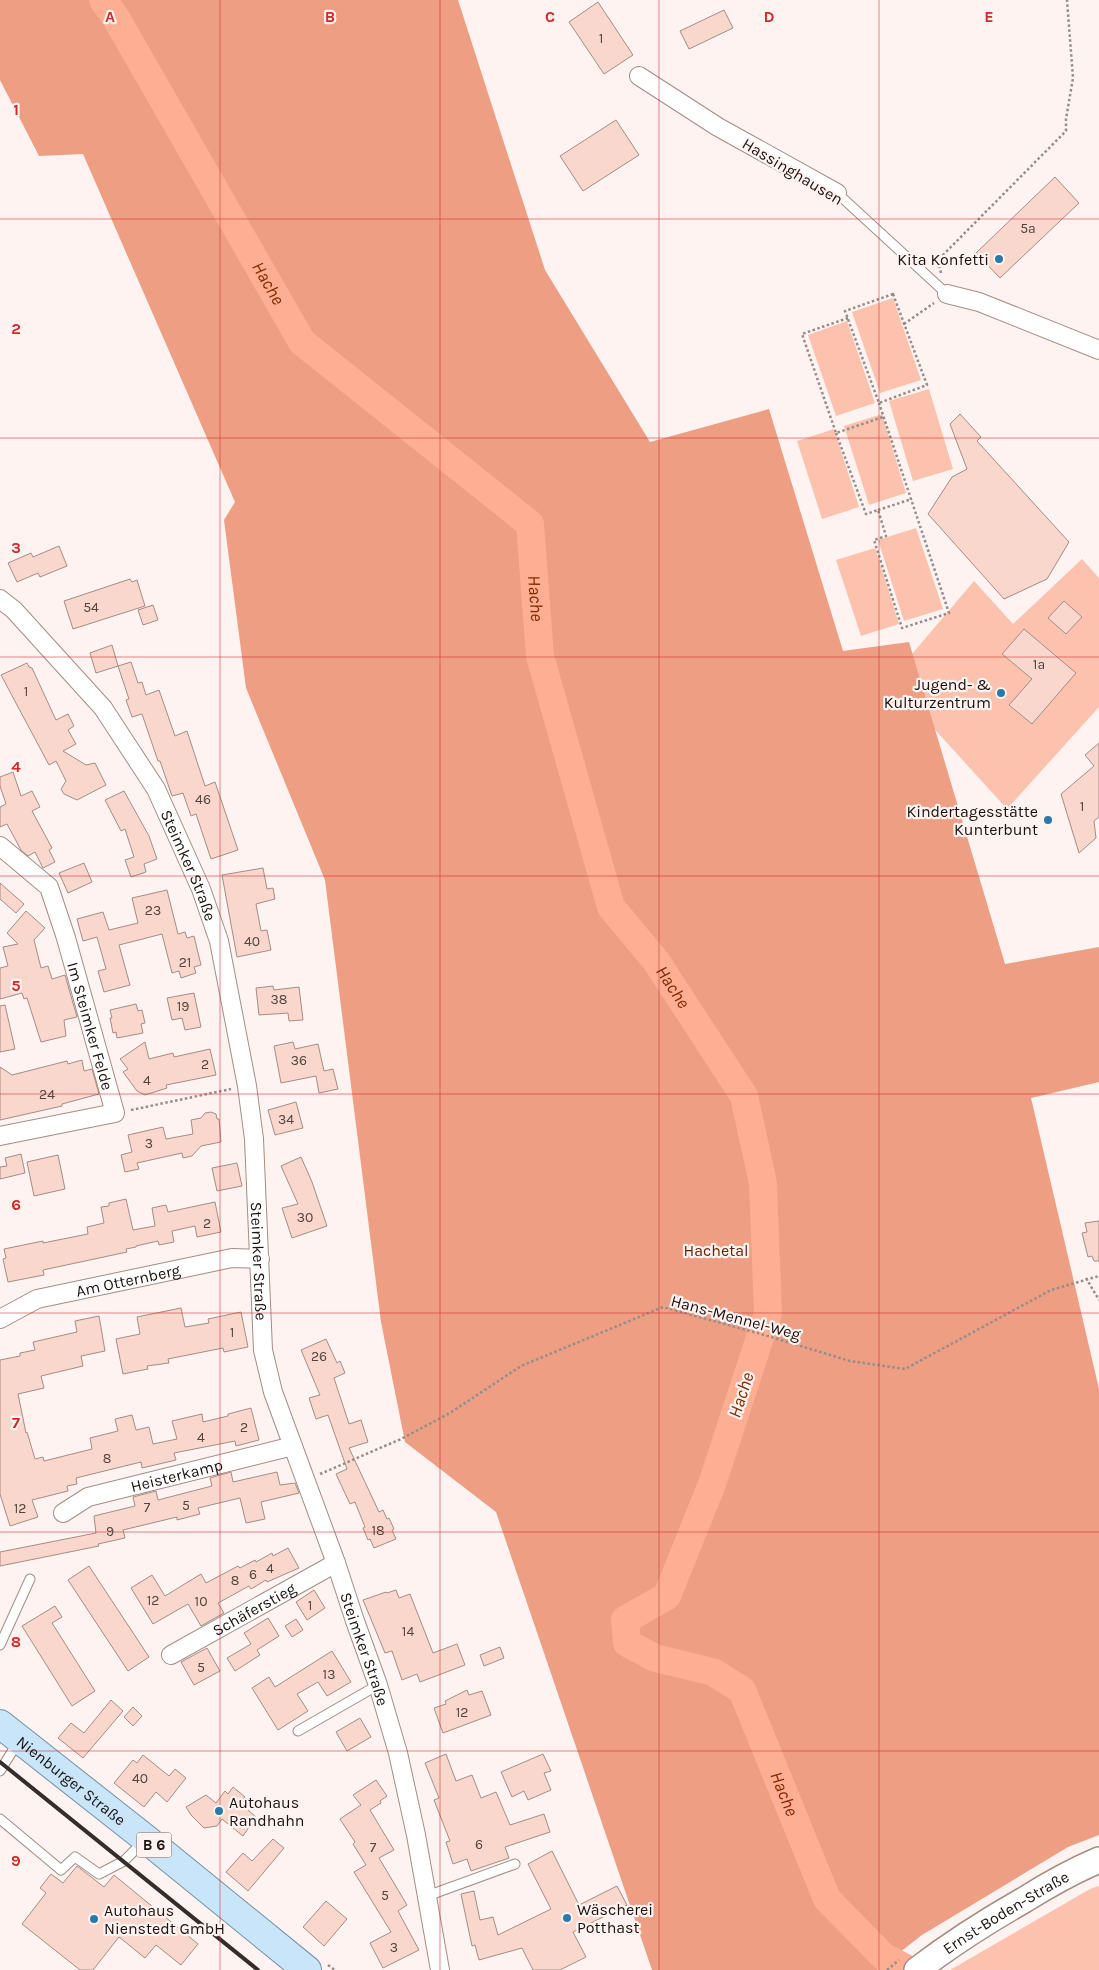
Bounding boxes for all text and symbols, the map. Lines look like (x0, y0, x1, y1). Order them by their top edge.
text: A (105, 7, 115, 26)
text: B (325, 7, 335, 26)
text: C (545, 7, 555, 26)
text: D (764, 7, 775, 26)
text: E (984, 7, 994, 26)
house number: 1 (599, 30, 603, 47)
text: 1 (13, 100, 19, 119)
street label: Hassinghausen (739, 134, 847, 209)
house number: 5a (1020, 220, 1036, 237)
place label: Kita Konfetti (897, 250, 989, 269)
marker: Kita Konfetti (993, 253, 1005, 265)
water label: Hache (247, 258, 289, 309)
text: 2 (11, 319, 21, 338)
text: 3 (11, 538, 21, 557)
water label: Hache (523, 574, 548, 622)
house number: 54 (83, 599, 99, 616)
house number: 1a (1033, 656, 1045, 673)
place label: Jugend- & Kulturzentrum (884, 675, 991, 712)
house number: 1 (24, 683, 28, 700)
marker: Jugend- & Kulturzentrum (995, 687, 1007, 699)
text: 4 (11, 757, 21, 776)
house number: 46 (195, 791, 211, 808)
house number: 1 (1080, 798, 1084, 815)
place label: Kindertagesstätte Kunterbunt (906, 802, 1038, 839)
street label: Steimker Straße (157, 807, 220, 923)
marker: Kindertagesstätte Kunterbunt (1042, 814, 1054, 826)
house number: 23 (145, 902, 161, 919)
house number: 40 (244, 933, 260, 950)
house number: 21 (179, 954, 191, 971)
street label: Im Steimker Felde (63, 960, 117, 1092)
water label: Hache (651, 961, 695, 1012)
text: 5 (11, 976, 21, 995)
house number: 38 (271, 991, 287, 1008)
house number: 19 (177, 998, 189, 1015)
house number: 36 (291, 1052, 307, 1069)
house number: 2 (201, 1056, 209, 1073)
house number: 4 (143, 1072, 151, 1089)
house number: 24 (39, 1086, 55, 1103)
house number: 34 (278, 1111, 294, 1128)
house number: 3 (145, 1135, 153, 1152)
text: 6 (11, 1195, 21, 1214)
street label: Steimker Straße (247, 1201, 271, 1321)
house number: 30 (297, 1209, 313, 1226)
house number: 2 (203, 1215, 211, 1232)
park label: Hachetal (684, 1241, 748, 1260)
street label: Am Otternberg (74, 1260, 182, 1301)
street label: Hans-Mennel-Weg (669, 1291, 803, 1344)
house number: 1 (230, 1324, 234, 1341)
house number: 26 (311, 1348, 327, 1365)
water label: Hache (723, 1370, 759, 1420)
text: 7 (12, 1413, 20, 1432)
house number: 2 (240, 1419, 248, 1436)
house number: 4 (197, 1429, 205, 1446)
house number: 8 (103, 1450, 111, 1467)
street label: Heisterkamp (129, 1455, 225, 1496)
house number: 5 (182, 1497, 190, 1514)
house number: 7 (144, 1499, 151, 1516)
house number: 12 (14, 1500, 26, 1517)
house number: 18 (371, 1522, 385, 1539)
house number: 9 (106, 1523, 114, 1540)
house number: 4 (266, 1560, 274, 1577)
house number: 6 (249, 1566, 257, 1583)
house number: 8 (231, 1572, 239, 1589)
street label: Schäferstieg (209, 1578, 299, 1640)
street label: Steimker Straße (336, 1590, 393, 1708)
house number: 12 (147, 1592, 159, 1609)
house number: 10 (195, 1593, 207, 1610)
house number: 1 (308, 1597, 312, 1614)
house number: 14 (402, 1623, 414, 1640)
text: 8 (11, 1632, 21, 1651)
house number: 5 (197, 1659, 205, 1676)
house number: 13 (323, 1666, 335, 1683)
house number: 12 (456, 1704, 468, 1721)
street label: Nienburger Straße (13, 1732, 130, 1829)
water label: Hache (765, 1768, 803, 1819)
house number: 40 (132, 1770, 148, 1787)
place label: Autohaus Randhahn (229, 1793, 305, 1830)
marker: Autohaus Randhahn (213, 1805, 225, 1817)
road number: B 6 (136, 1832, 172, 1858)
house number: 6 (475, 1836, 483, 1853)
house number: 7 (370, 1839, 377, 1856)
text: 9 (11, 1851, 21, 1870)
street label: Ernst-Boden-Straße (939, 1867, 1072, 1958)
house number: 5 (381, 1887, 389, 1904)
place label: Wäscherei Potthast (577, 1900, 653, 1937)
place label: Autohaus Nienstedt GmbH (104, 1901, 225, 1938)
marker: Wäscherei Potthast (561, 1912, 573, 1924)
marker: Autohaus Nienstedt GmbH (88, 1913, 100, 1925)
house number: 3 (390, 1939, 398, 1956)

